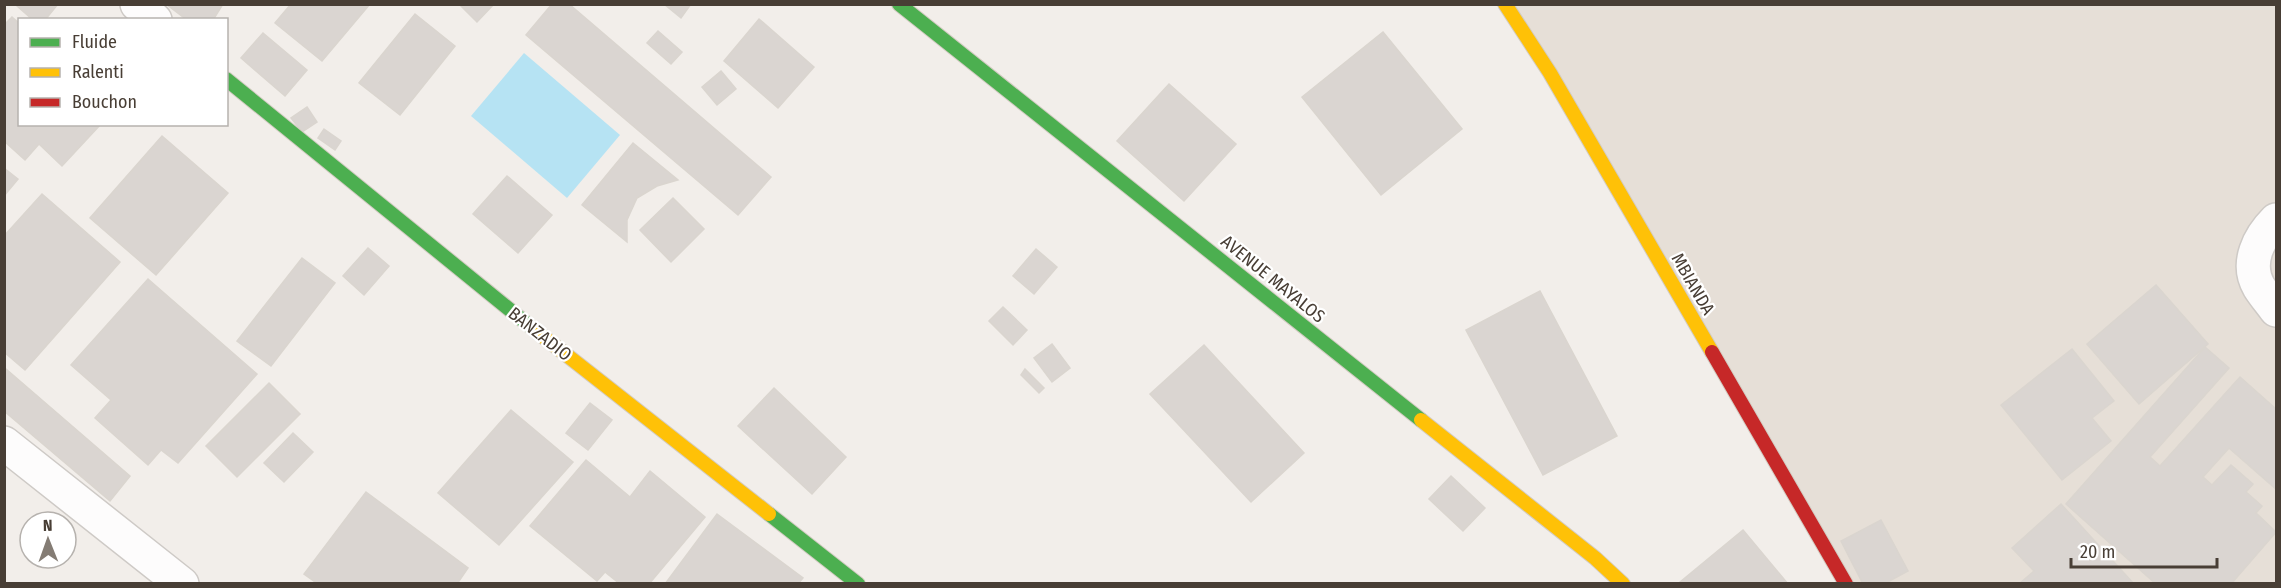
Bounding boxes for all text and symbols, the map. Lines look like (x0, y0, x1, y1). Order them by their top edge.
legend (18, 18, 228, 126)
text: Fluide (72, 31, 117, 53)
text: Ralenti (72, 61, 124, 83)
text: Bouchon (72, 91, 137, 113)
street label: AVENUE MAYALOS (1217, 230, 1329, 328)
street label: MBIANDA (1667, 249, 1720, 319)
street label: BANZADIO (504, 302, 576, 366)
north arrow (18, 510, 78, 570)
text: N (43, 516, 53, 535)
scale bar (2071, 531, 2216, 569)
text: 20 m (2080, 541, 2115, 563)

